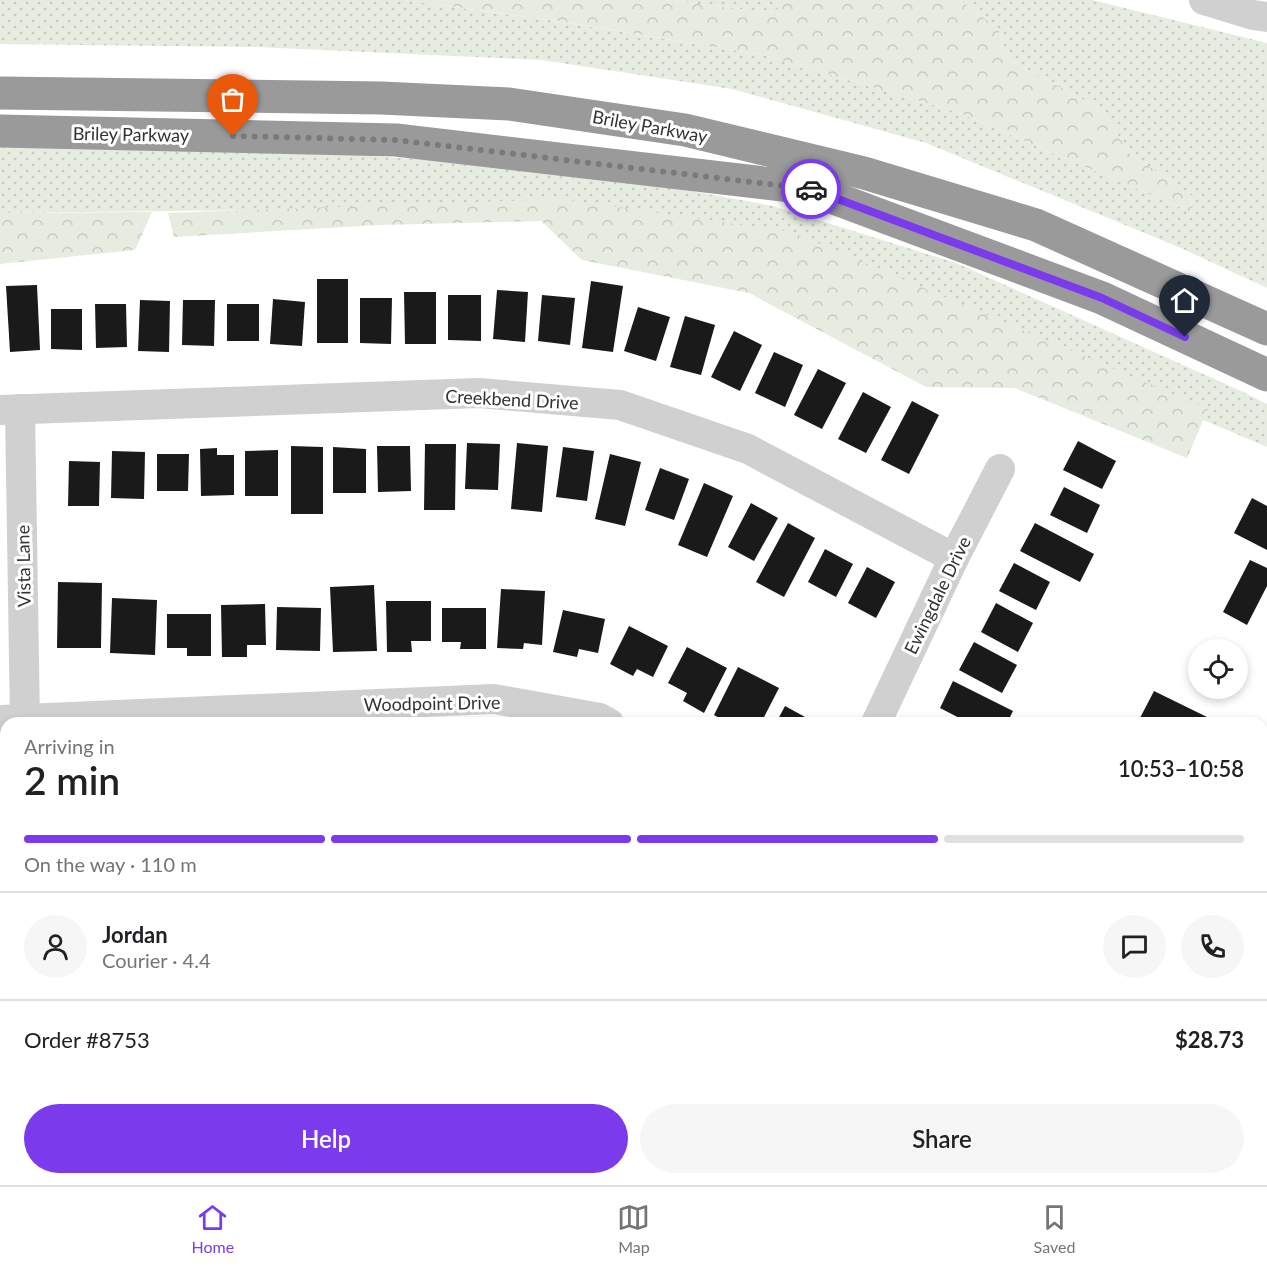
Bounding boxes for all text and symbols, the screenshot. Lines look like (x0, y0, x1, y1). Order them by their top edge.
pin (207, 74, 258, 136)
icon: bag (216, 83, 249, 116)
street label: Briley Parkway (591, 105, 710, 147)
street label: Briley Parkway (73, 122, 190, 146)
courier (781, 159, 841, 219)
icon: car (795, 173, 828, 206)
pin (1159, 275, 1210, 337)
icon: home (1168, 284, 1201, 317)
street label: Creekbend Drive (445, 385, 579, 413)
street label: Vista Lane (11, 525, 35, 607)
street label: Ewingdale Drive (899, 533, 975, 657)
map controls (1188, 639, 1248, 699)
button: locate (1188, 639, 1248, 699)
street label: Woodpoint Drive (364, 691, 500, 715)
text: Arriving in (24, 734, 115, 758)
text: 10:53–10:58 (1118, 755, 1244, 782)
text: 2 min (24, 757, 120, 803)
text: On the way · 110 m (24, 852, 197, 876)
button: person (24, 915, 87, 978)
button: chat (1103, 915, 1166, 978)
button: phone (1181, 915, 1244, 978)
text: Jordan (102, 921, 168, 948)
text: Courier · 4.4 (102, 948, 211, 972)
text: Order #8753 (24, 1026, 150, 1053)
text: $28.73 (1175, 1026, 1244, 1053)
button: Help (24, 1104, 628, 1173)
button: Share (640, 1104, 1244, 1173)
tab: Home (192, 1201, 234, 1256)
tab: Map (617, 1201, 650, 1256)
tab: Saved (1034, 1201, 1075, 1256)

